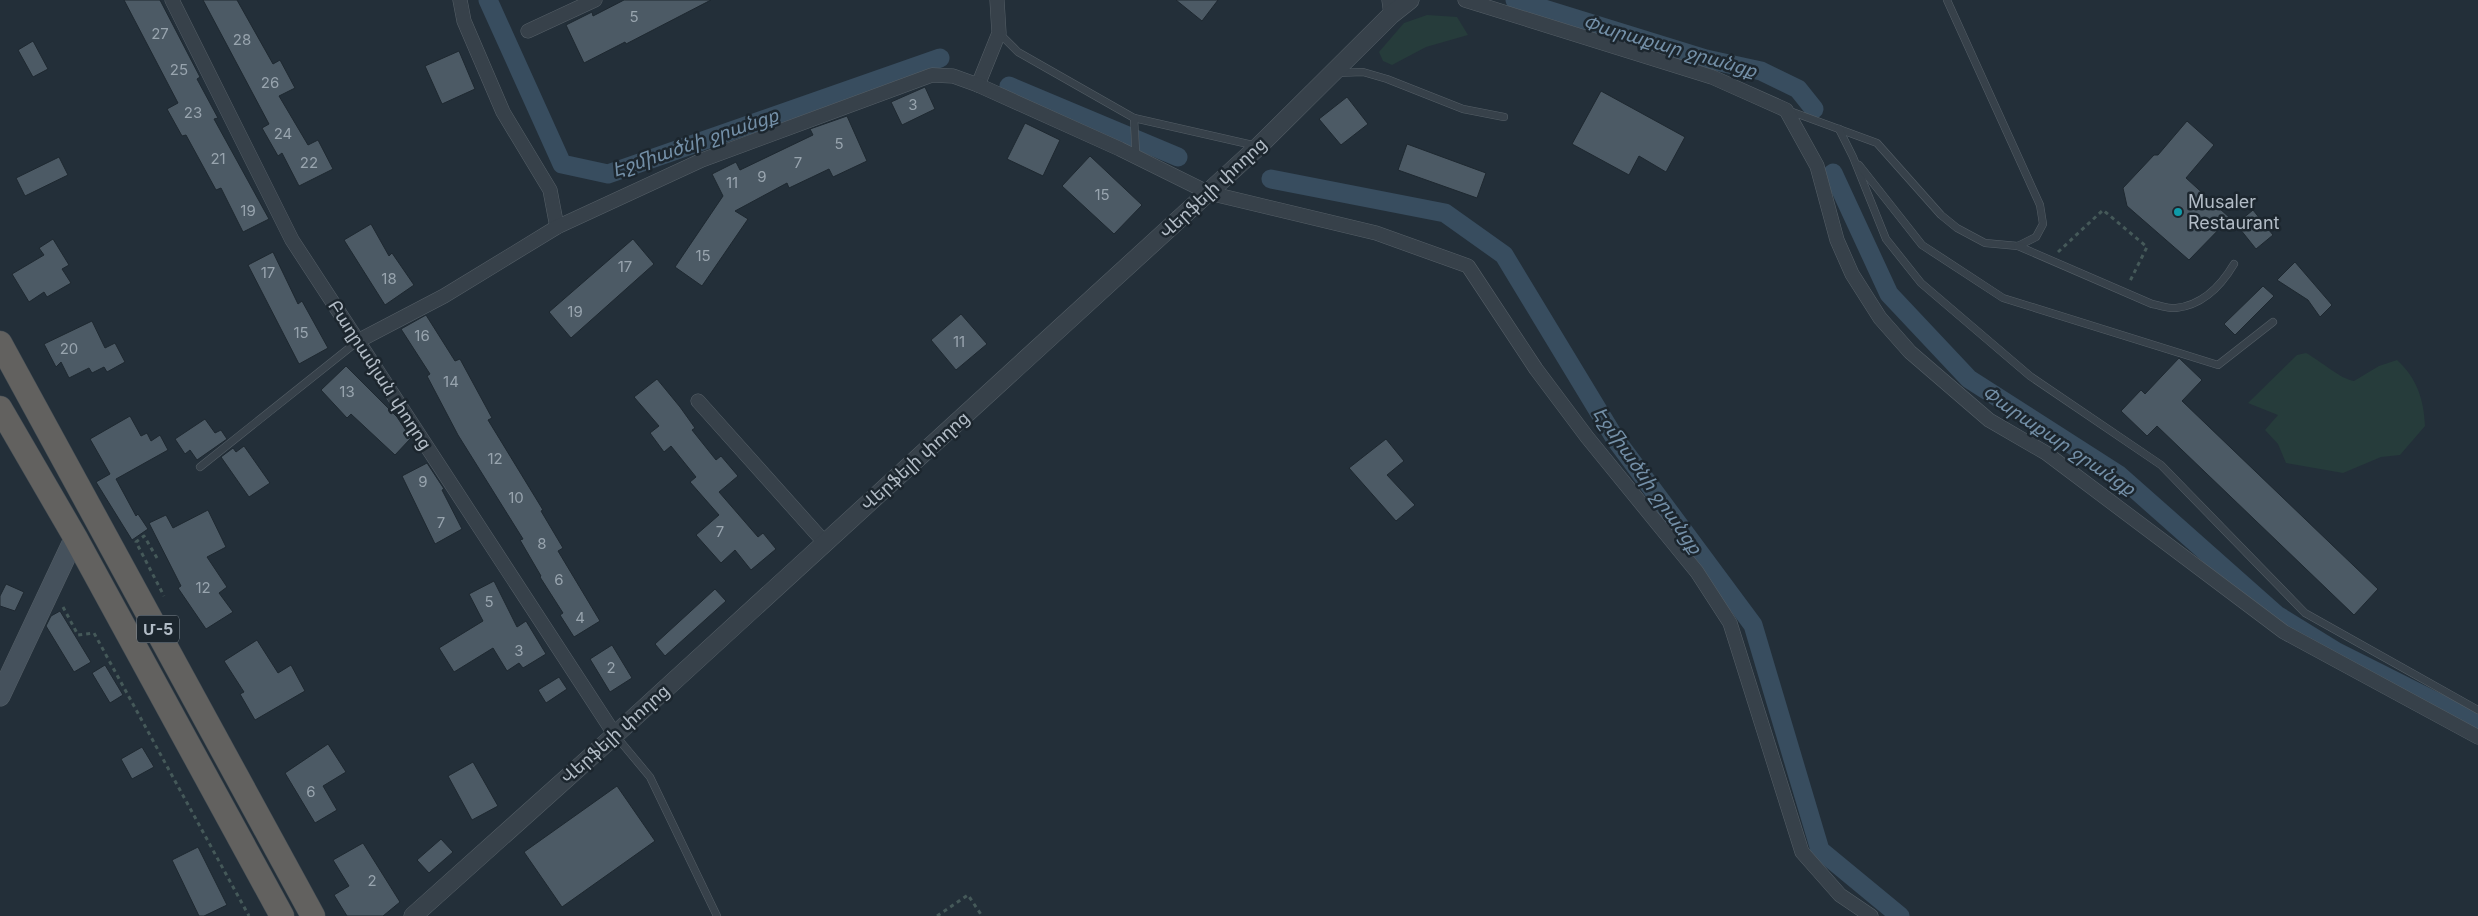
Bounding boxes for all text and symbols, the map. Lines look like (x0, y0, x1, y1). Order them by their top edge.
house number: 5 (629, 7, 639, 26)
water label: Փարաքար ջրանցք (1580, 11, 1760, 82)
house number: 27 (151, 24, 169, 43)
house number: 28 (233, 30, 251, 49)
house number: 25 (170, 60, 188, 79)
house number: 26 (261, 73, 279, 92)
house number: 3 (908, 95, 918, 114)
house number: 23 (184, 103, 202, 122)
water label: Էջմիածնի ջրանցք (609, 103, 782, 182)
house number: 24 (274, 124, 292, 143)
street label: Վերֆելի փողոց (1155, 133, 1270, 242)
house number: 5 (834, 134, 844, 153)
house number: 21 (210, 149, 226, 168)
house number: 22 (300, 153, 318, 172)
house number: 7 (794, 153, 802, 172)
house number: 9 (757, 167, 767, 186)
house number: 11 (726, 173, 738, 192)
house number: 15 (1094, 185, 1110, 204)
place label: Musaler Restaurant (2188, 191, 2280, 233)
house number: 19 (240, 201, 256, 220)
marker: Musaler Restaurant (2172, 206, 2184, 218)
house number: 15 (695, 246, 711, 265)
house number: 17 (618, 257, 632, 276)
house number: 17 (261, 263, 275, 282)
house number: 18 (381, 269, 397, 288)
street label: Բաղրամյան փողոց (324, 296, 437, 453)
house number: 19 (567, 302, 583, 321)
house number: 15 (293, 323, 309, 342)
house number: 16 (414, 326, 430, 345)
house number: 11 (953, 332, 965, 351)
house number: 20 (60, 339, 78, 358)
house number: 14 (443, 372, 459, 391)
water label: Փարաքար ջրանցք (1978, 381, 2140, 501)
house number: 13 (339, 382, 355, 401)
water label: Էջմիածնի ջրանցք (1588, 402, 1707, 559)
street label: Վերֆելի փողոց (856, 407, 973, 515)
house number: 12 (487, 449, 503, 468)
house number: 9 (418, 472, 428, 491)
house number: 10 (508, 488, 524, 507)
house number: 7 (437, 513, 445, 532)
house number: 7 (716, 522, 724, 541)
house number: 8 (537, 534, 547, 553)
house number: 6 (554, 570, 564, 589)
house number: 12 (195, 578, 211, 597)
house number: 5 (484, 592, 494, 611)
house number: 4 (575, 608, 585, 627)
road number: Մ-5 (137, 616, 179, 642)
house number: 3 (514, 641, 524, 660)
house number: 2 (606, 658, 616, 677)
street label: Վերֆելի փողոց (556, 680, 673, 788)
house number: 6 (306, 782, 316, 801)
house number: 2 (367, 871, 377, 890)

